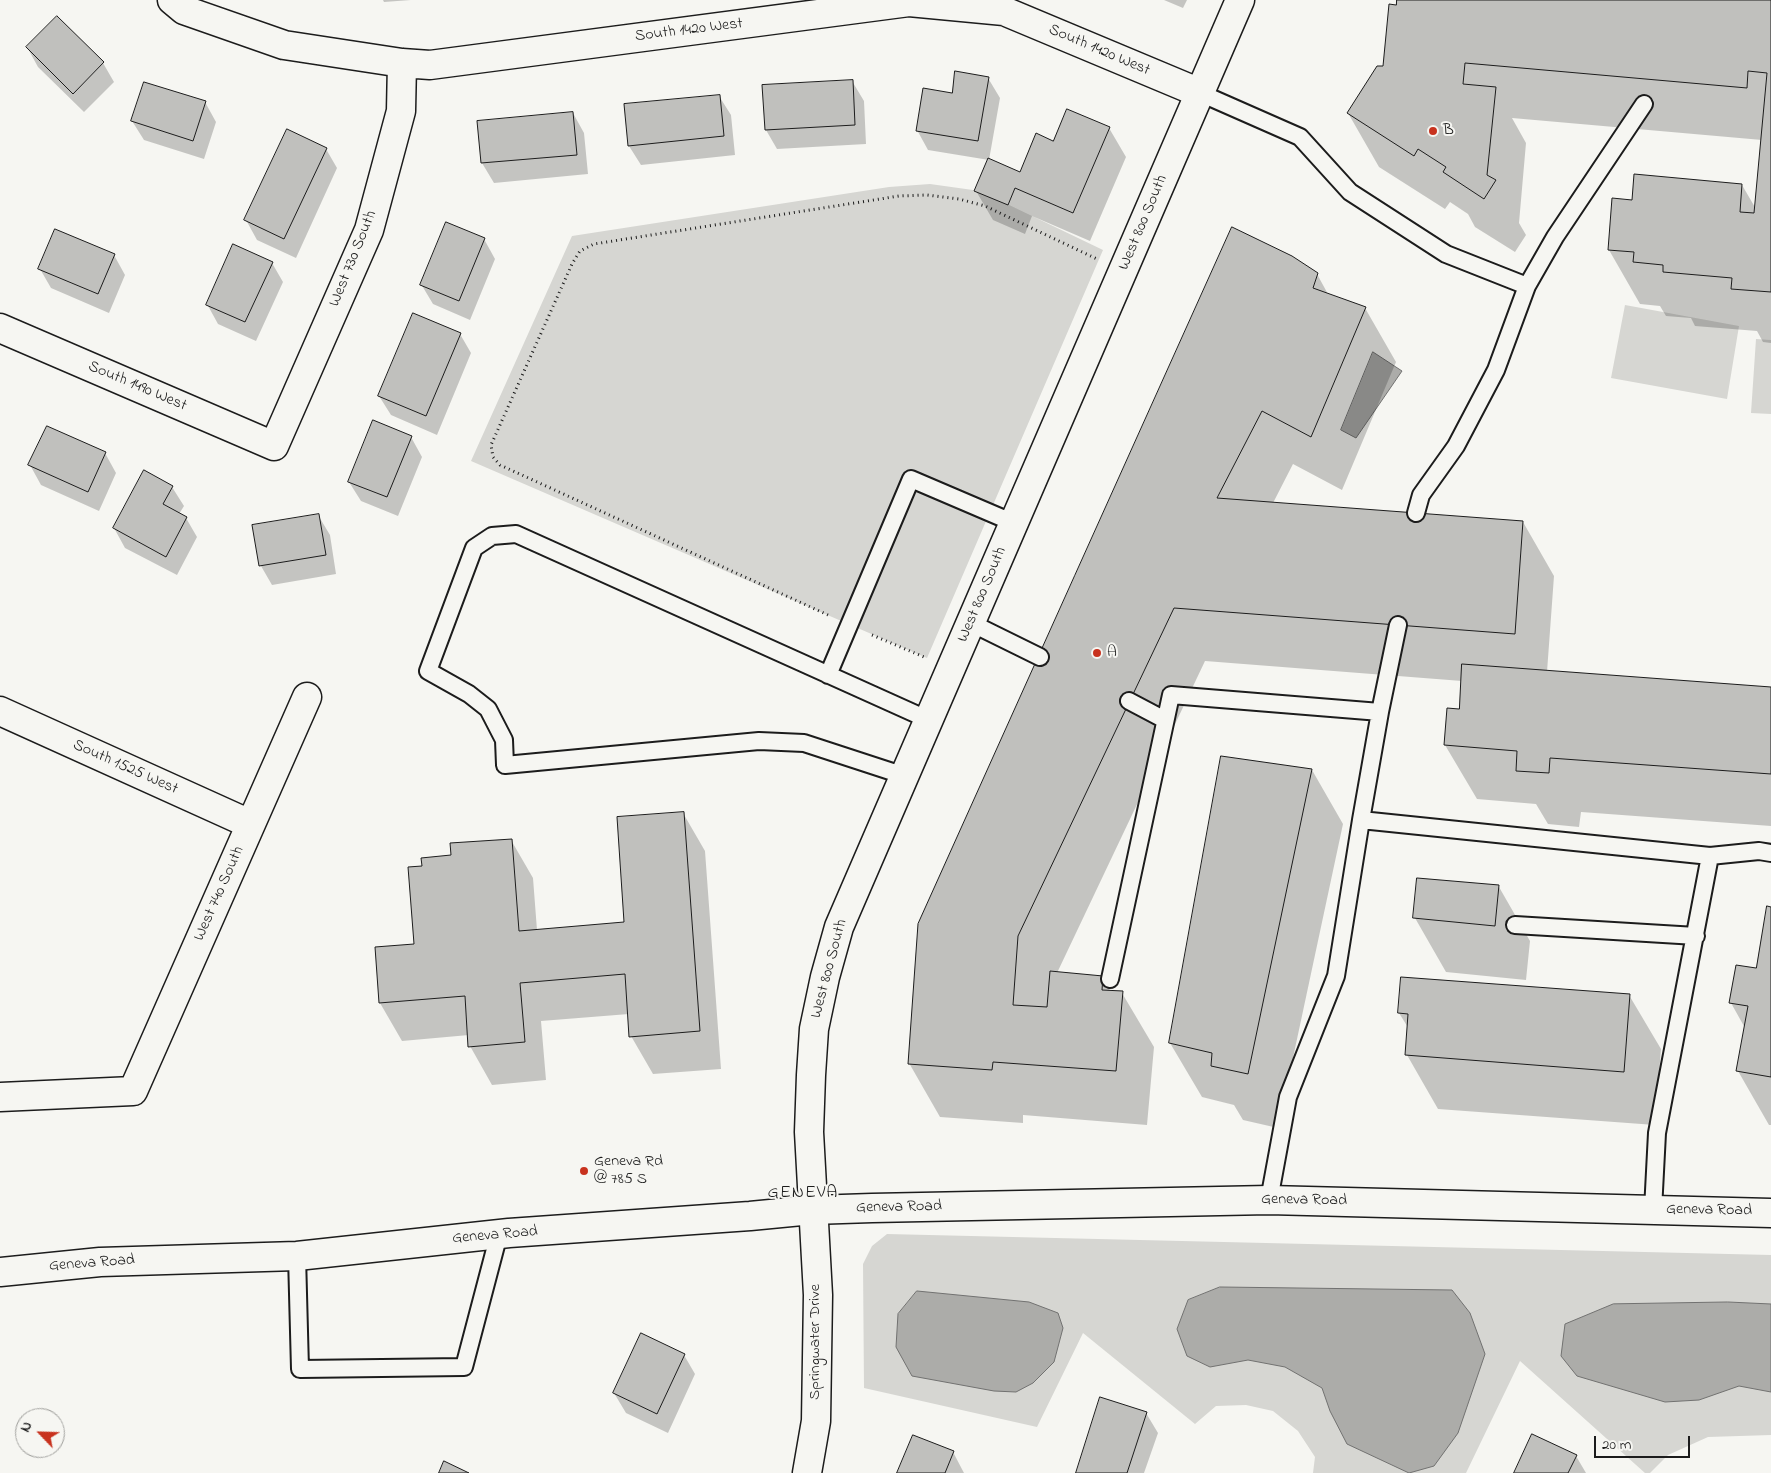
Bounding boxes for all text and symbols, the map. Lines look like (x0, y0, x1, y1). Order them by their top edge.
street label: South 1420 West (634, 15, 744, 47)
street label: South 1420 West (1045, 21, 1153, 81)
place label: B (1443, 121, 1454, 141)
marker: B (1427, 125, 1439, 137)
street label: West 800 South (1115, 172, 1173, 274)
street label: West 730 South (326, 208, 382, 310)
street label: South 1490 West (85, 358, 189, 416)
street label: West 800 South (954, 544, 1012, 646)
place label: A (1107, 643, 1117, 663)
marker: A (1091, 647, 1103, 659)
street label: South 1525 West (69, 736, 181, 800)
street label: West 740 South (191, 844, 249, 944)
street label: West 800 South (808, 917, 852, 1021)
place label: Geneva Rd @ 785 S (594, 1152, 663, 1190)
marker: Geneva Rd @ 785 S (578, 1165, 590, 1177)
district label: GENEVA (767, 1183, 839, 1205)
street label: Geneva Road (1261, 1191, 1347, 1211)
street label: Geneva Road (856, 1198, 942, 1218)
street label: Geneva Road (1666, 1201, 1752, 1221)
street label: Geneva Road (451, 1223, 539, 1249)
street label: Geneva Road (48, 1251, 136, 1277)
street label: Springwater Drive (806, 1284, 826, 1400)
north arrow (15, 1408, 65, 1458)
text: N (15, 1419, 38, 1436)
scale bar (1596, 1426, 1692, 1458)
text: 20 m (1602, 1434, 1631, 1456)

